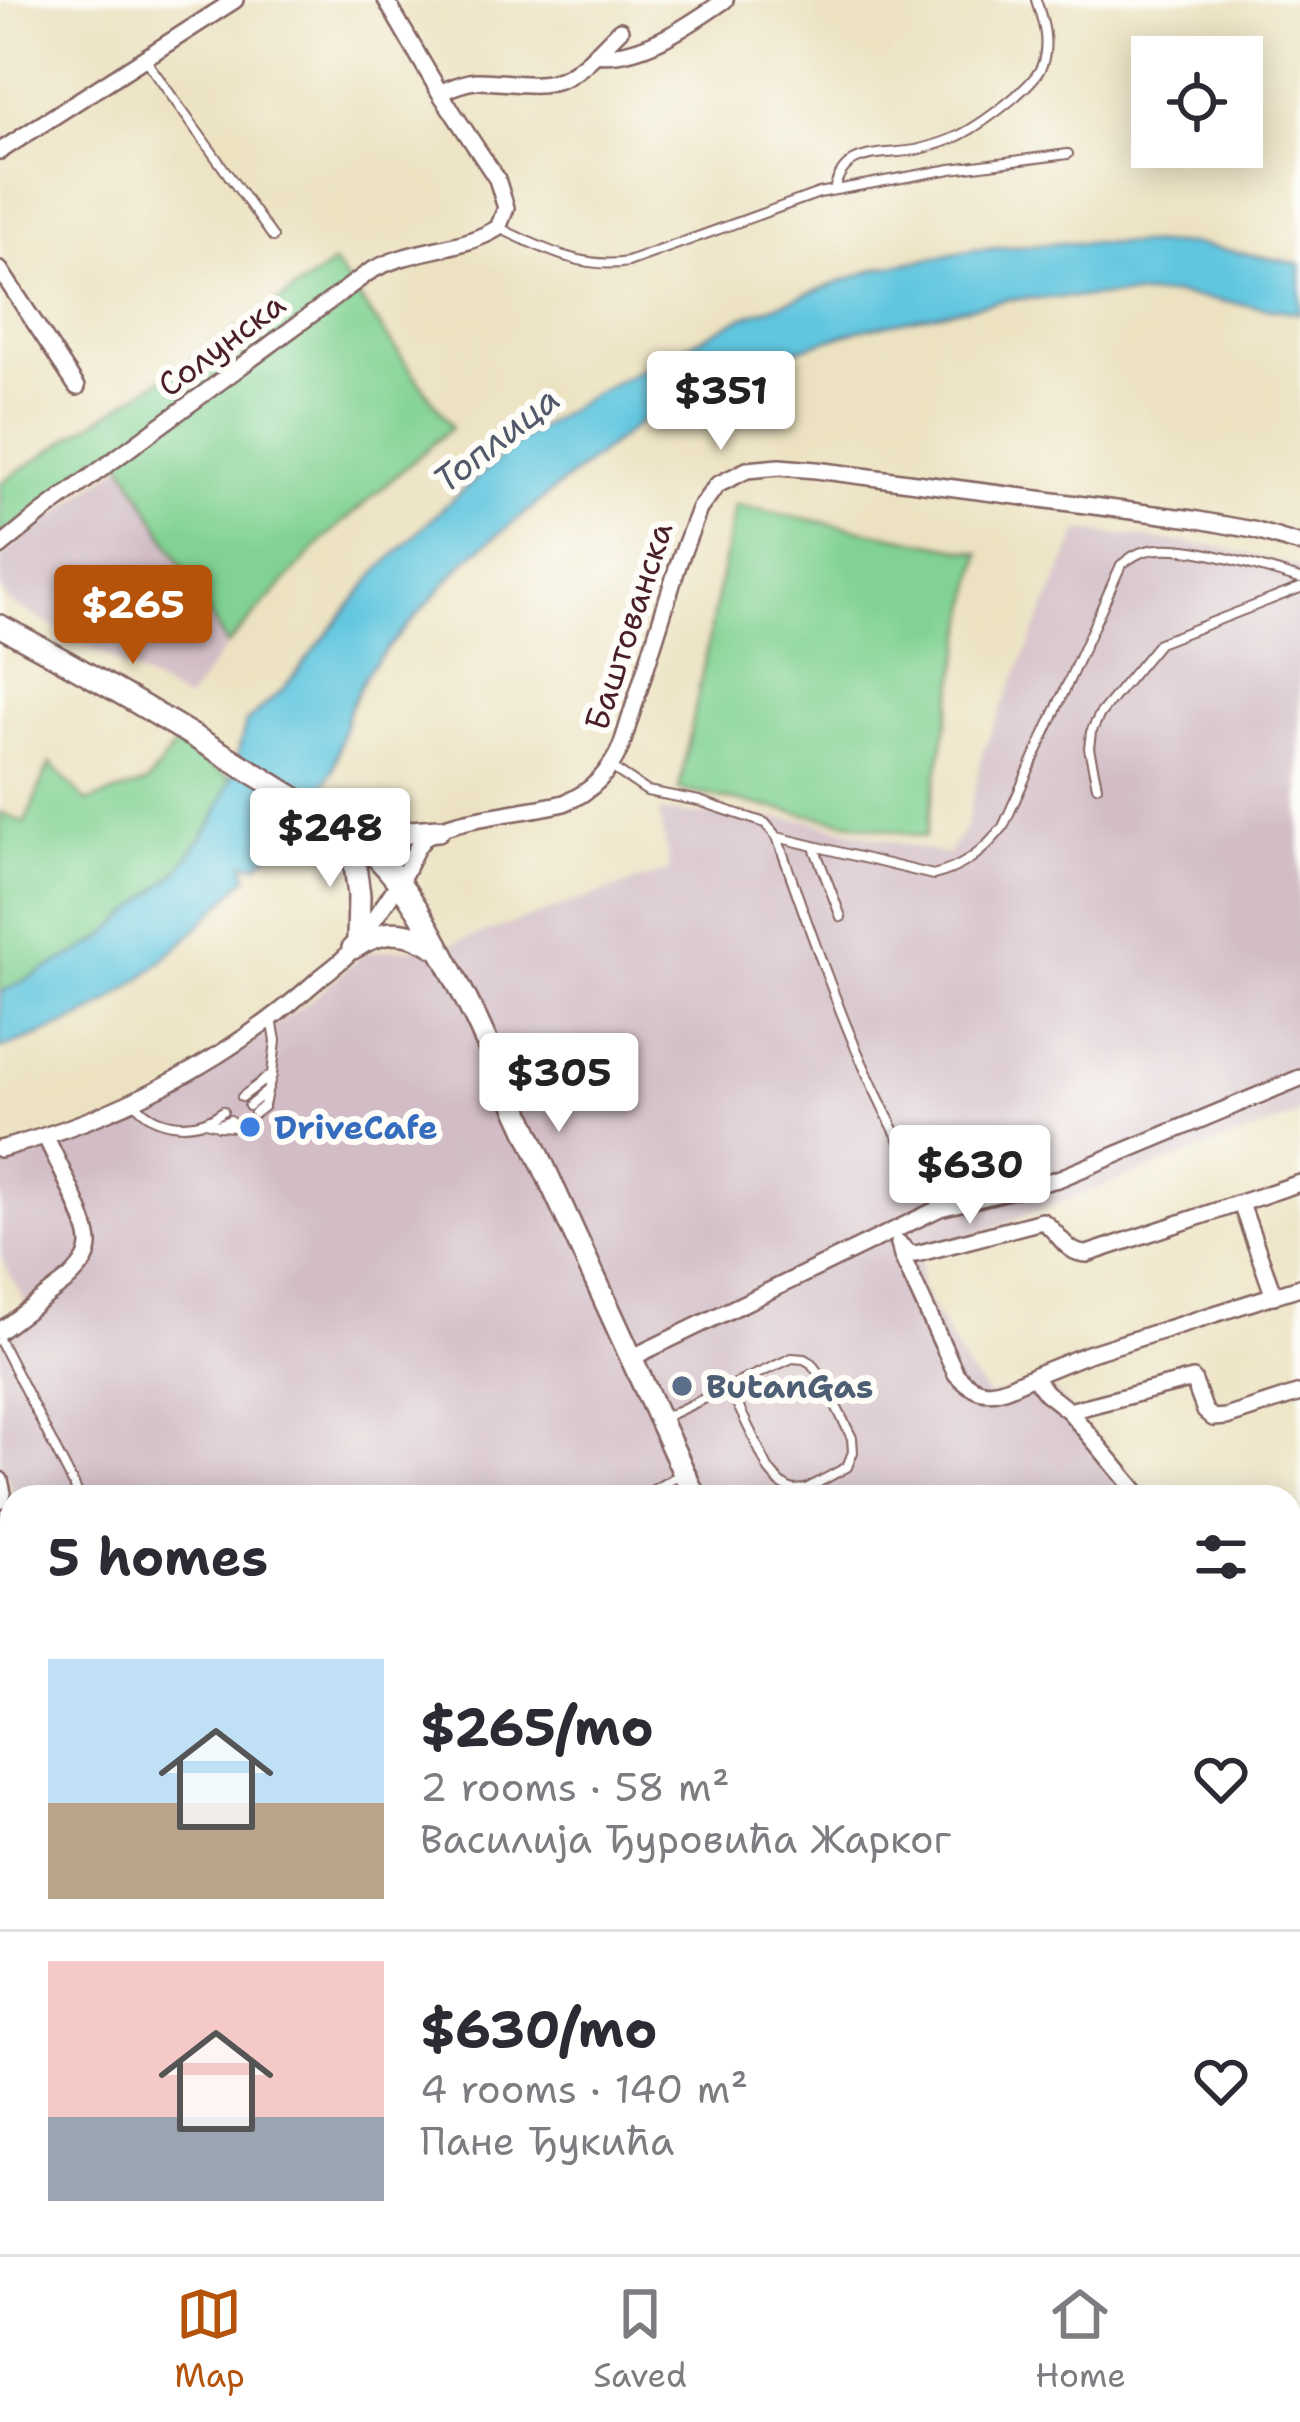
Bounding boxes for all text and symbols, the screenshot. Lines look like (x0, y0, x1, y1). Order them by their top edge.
map controls (1131, 36, 1263, 168)
button: locate (1131, 36, 1263, 168)
street label: Солунска (148, 282, 294, 407)
pin: $351 (650, 351, 792, 453)
text: $351 (674, 364, 768, 416)
water label: Топлица (423, 375, 570, 504)
street label: Баштованска (574, 516, 683, 736)
pin: $265 (62, 565, 204, 667)
text: $265 (81, 578, 185, 630)
pin: $248 (259, 788, 401, 890)
text: $248 (277, 801, 383, 853)
pin: $305 (488, 1033, 630, 1135)
text: $305 (506, 1046, 612, 1098)
place label: DriveCafe (274, 1105, 438, 1150)
marker: DriveCafe (237, 1114, 263, 1140)
pin: $630 (899, 1125, 1041, 1227)
text: $630 (916, 1138, 1024, 1190)
place label: ButanGas (706, 1364, 873, 1409)
marker: ButanGas (669, 1373, 695, 1399)
text: 5 homes (48, 1523, 268, 1591)
icon: filters (1188, 1524, 1254, 1590)
text: $265/mo (420, 1693, 654, 1761)
icon: home (144, 1707, 288, 1851)
icon: heart (1188, 1746, 1254, 1812)
text: 2 rooms · 58 m² (420, 1761, 730, 1813)
text: Василија Ђуровића Жарког (420, 1813, 951, 1865)
text: $630/mo (420, 1995, 657, 2063)
icon: home (144, 2009, 288, 2153)
icon: heart (1188, 2048, 1254, 2114)
text: 4 rooms · 140 m² (420, 2063, 748, 2115)
text: Пане Ђукића (420, 2115, 674, 2167)
tab: Map (174, 2281, 245, 2398)
tab: Saved (593, 2281, 687, 2398)
tab: Home (1035, 2281, 1126, 2398)

